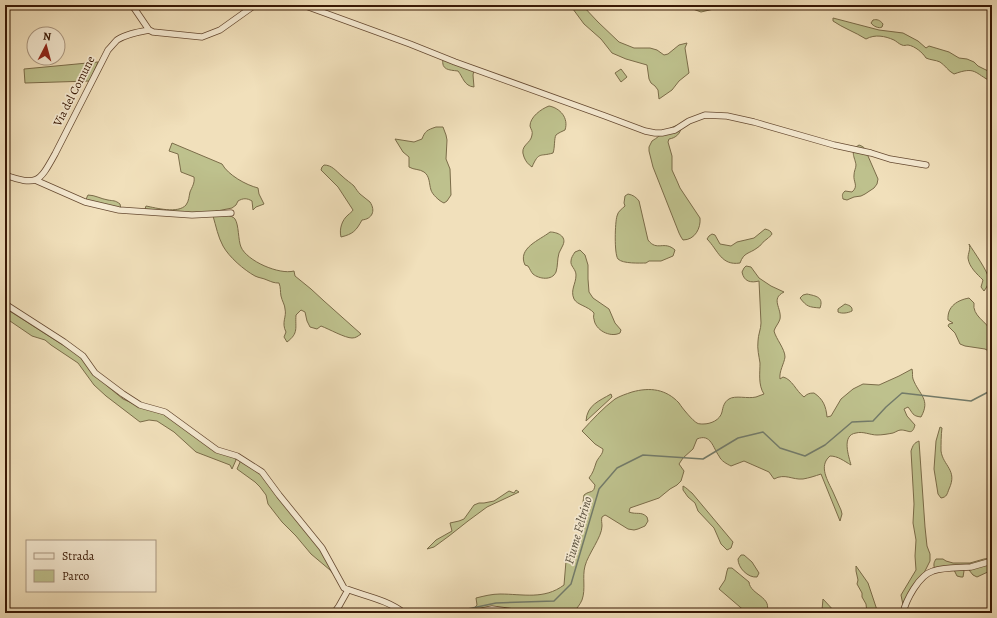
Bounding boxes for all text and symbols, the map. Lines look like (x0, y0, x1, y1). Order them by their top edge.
north arrow (26, 26, 66, 66)
text: N (42, 29, 52, 44)
street label: Via del Comune (49, 53, 99, 130)
water label: Fiume Feltrino (560, 494, 596, 566)
legend (26, 540, 156, 592)
text: Strada (62, 548, 95, 564)
text: Parco (62, 568, 89, 584)

